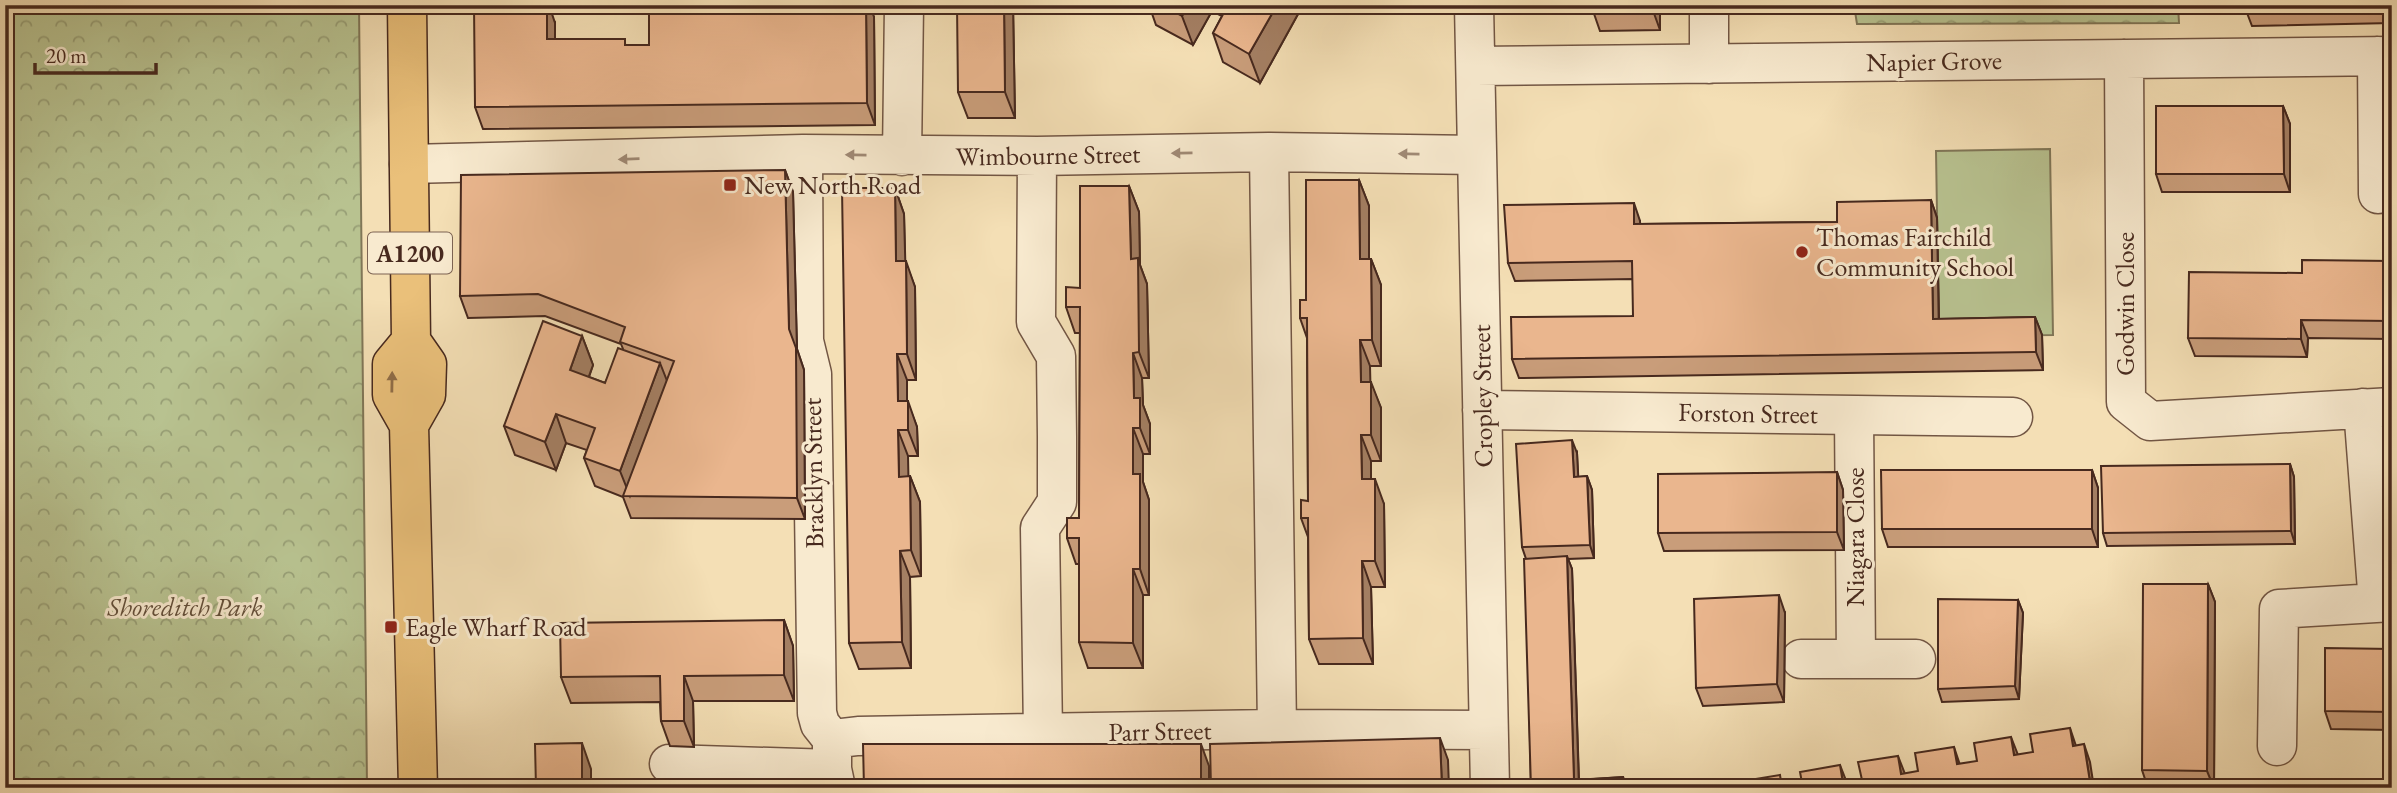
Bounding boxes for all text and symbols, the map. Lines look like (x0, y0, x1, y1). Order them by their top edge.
scale bar (35, 32, 156, 76)
text: 20 m (46, 42, 87, 69)
street label: Napier Grove (1866, 43, 2002, 79)
street label: Wimbourne Street (955, 136, 1141, 174)
one-way arrow (1170, 147, 1192, 159)
one-way arrow (1398, 148, 1420, 160)
one-way arrow (845, 149, 867, 161)
one-way arrow (618, 153, 640, 164)
place label: New North Road (744, 168, 922, 202)
marker: New North Road (722, 177, 738, 193)
place label: Thomas Fairchild Community School (1816, 220, 2014, 284)
road number: A1200 (368, 232, 452, 274)
street label: Godwin Close (2108, 232, 2142, 376)
marker: Thomas Fairchild Community School (1794, 244, 1810, 260)
street label: Cropley Street (1464, 324, 1500, 468)
one-way arrow (386, 371, 398, 393)
street label: Forston Street (1678, 395, 1818, 431)
street label: Bracklyn Street (795, 397, 831, 549)
street label: Niagara Close (1838, 467, 1872, 607)
park label: Shoreditch Park (106, 590, 263, 624)
place label: Eagle Wharf Road (405, 610, 587, 644)
marker: Eagle Wharf Road (383, 619, 399, 635)
street label: Parr Street (1108, 713, 1212, 749)

